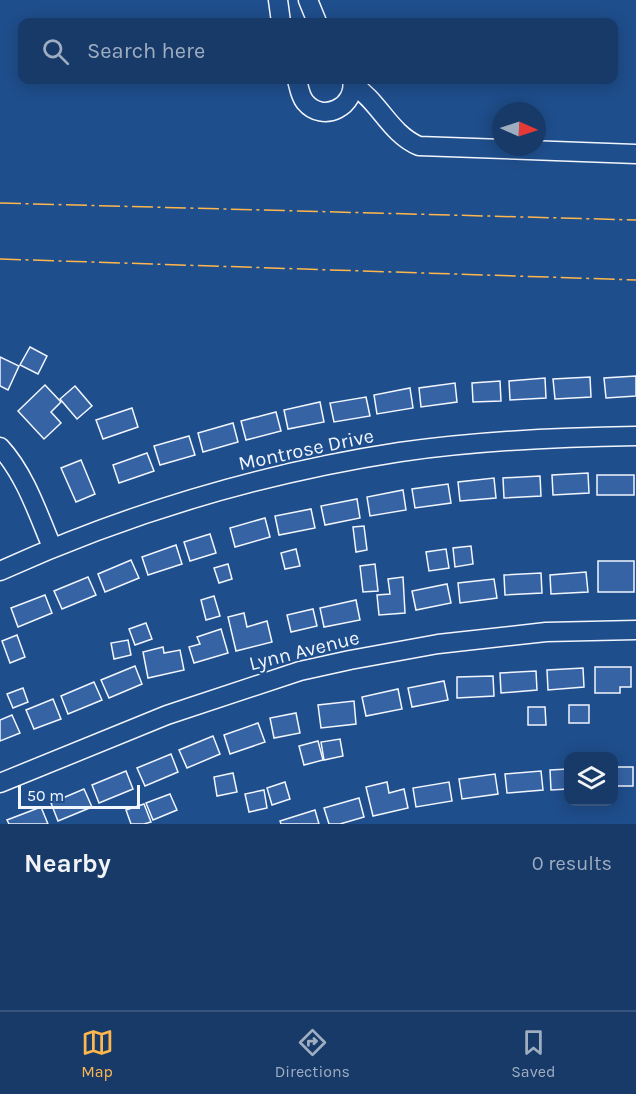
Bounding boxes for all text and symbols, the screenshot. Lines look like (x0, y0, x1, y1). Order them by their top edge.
search box (18, 18, 618, 84)
icon: search (39, 35, 72, 68)
text: Search here (87, 38, 205, 64)
north arrow (492, 102, 546, 156)
street label: Montrose Drive (236, 424, 376, 475)
street label: Lynn Avenue (247, 626, 362, 675)
map controls (564, 752, 618, 806)
button: layers (564, 752, 618, 806)
scale bar (18, 782, 140, 810)
text: 50 m (27, 786, 64, 805)
text: Nearby (24, 848, 111, 879)
text: 0 results (532, 852, 612, 875)
tab: Map (81, 1026, 114, 1081)
tab: Directions (275, 1026, 350, 1081)
tab: Saved (511, 1026, 555, 1081)

